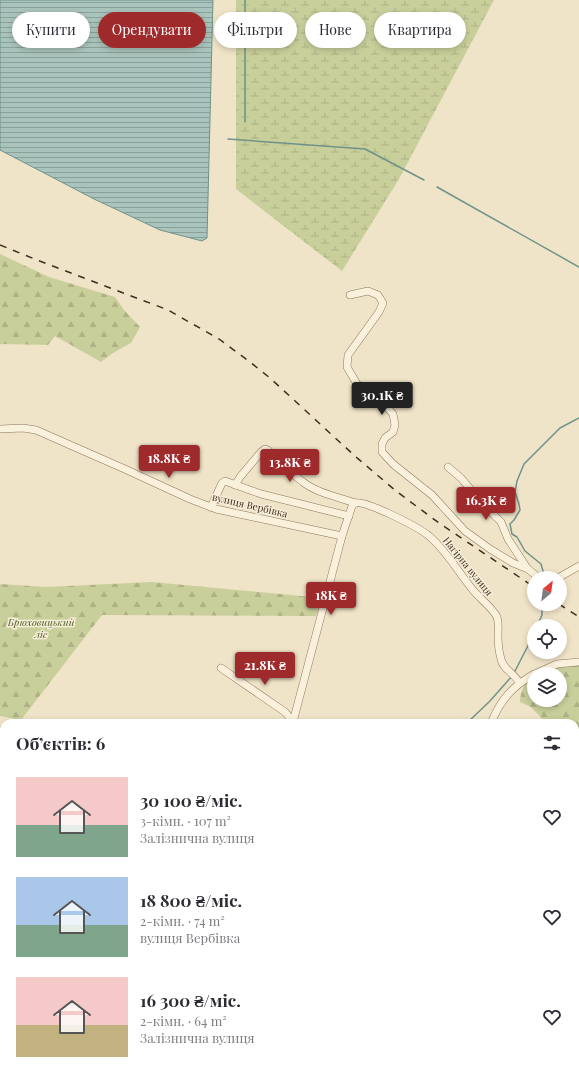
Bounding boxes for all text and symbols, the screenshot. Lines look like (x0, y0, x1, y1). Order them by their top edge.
chip: Купити (12, 12, 90, 48)
chip: Орендувати (98, 12, 206, 48)
chip: Фільтри (214, 12, 297, 48)
chip: Нове (305, 12, 366, 48)
chip: Квартира (374, 12, 466, 48)
pin: 30.1K ₴ (345, 382, 419, 416)
text: 30.1K ₴ (361, 386, 403, 403)
pin: 18.8K ₴ (132, 445, 206, 479)
text: 18.8K ₴ (148, 449, 190, 466)
pin: 13.8K ₴ (253, 449, 327, 483)
text: 13.8K ₴ (269, 453, 311, 470)
pin: 16.3K ₴ (449, 487, 523, 521)
street label: вулиця Вербівка (211, 490, 289, 520)
text: 16.3K ₴ (465, 491, 507, 508)
street label: Нагірна вулиця (440, 534, 497, 599)
north arrow (527, 571, 567, 611)
map controls (527, 571, 567, 707)
pin: 18K ₴ (303, 582, 359, 616)
text: 18K ₴ (315, 586, 347, 603)
park label: Брюховицький ліс (7, 615, 75, 641)
button: locate (527, 619, 567, 659)
pin: 21.8K ₴ (228, 652, 302, 686)
text: 21.8K ₴ (244, 656, 286, 673)
button: layers (527, 667, 567, 707)
text: Об’єктів: 6 (16, 732, 105, 754)
icon: filters (541, 732, 563, 754)
text: 30 100 ₴/міс. (140, 789, 242, 811)
icon: home (48, 793, 96, 841)
icon: heart (541, 806, 563, 828)
text: 3-кімн. · 107 m² (140, 812, 231, 829)
text: Залізнична вулиця (140, 829, 254, 846)
text: 18 800 ₴/міс. (140, 889, 242, 911)
icon: home (48, 893, 96, 941)
icon: heart (541, 906, 563, 928)
text: 2-кімн. · 74 m² (140, 912, 225, 929)
text: вулиця Вербівка (140, 929, 240, 946)
text: 16 300 ₴/міс. (140, 989, 241, 1011)
icon: home (48, 993, 96, 1041)
icon: heart (541, 1006, 563, 1028)
text: 2-кімн. · 64 m² (140, 1012, 227, 1029)
text: Залізнична вулиця (140, 1029, 254, 1046)

